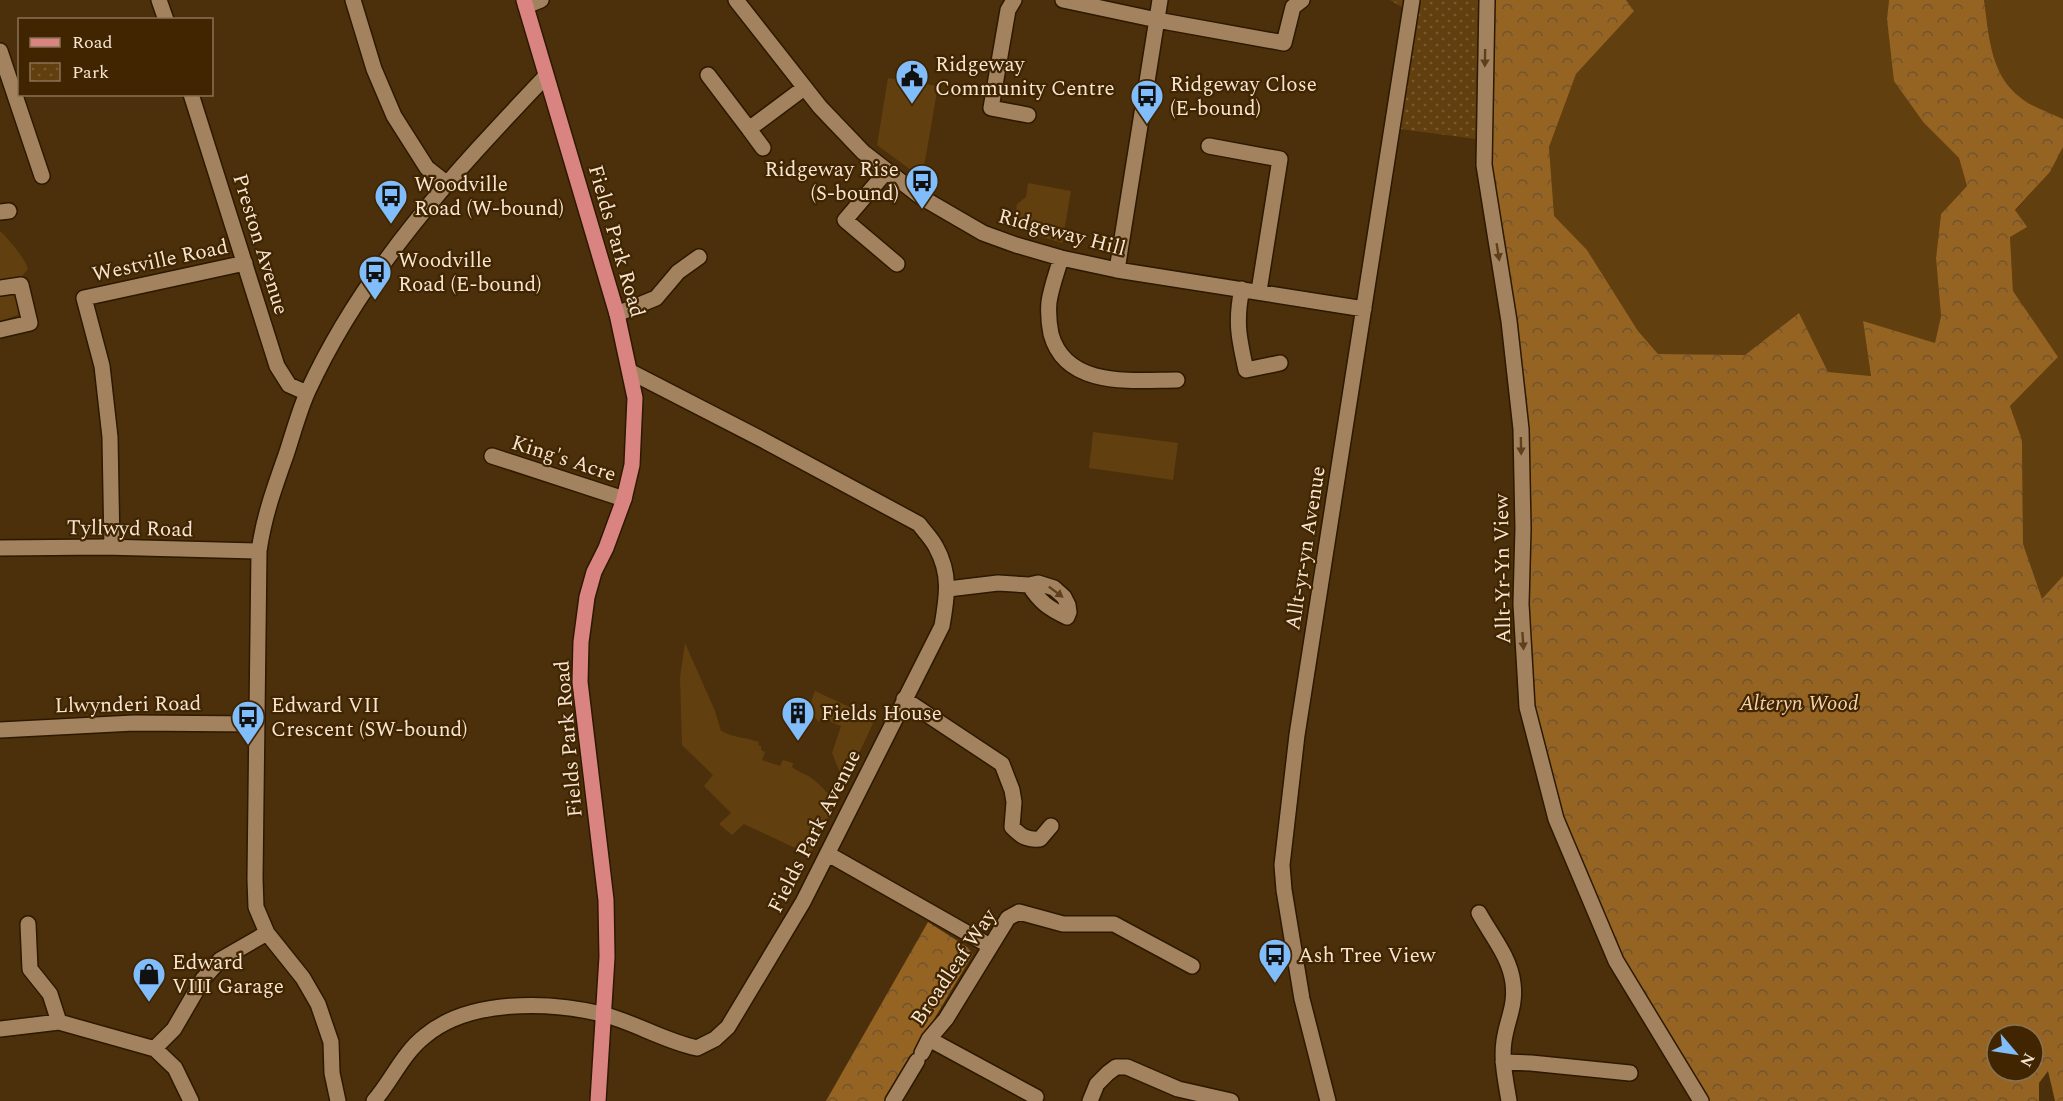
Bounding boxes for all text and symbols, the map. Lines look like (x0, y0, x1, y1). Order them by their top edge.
legend (18, 18, 213, 96)
text: Road (72, 29, 113, 56)
place label: Ridgeway Community Centre (935, 49, 1115, 105)
one-way arrow (1480, 49, 1490, 68)
public building icon: Ridgeway Community Centre (894, 58, 930, 105)
text: Park (72, 59, 109, 86)
place label: Ridgeway Close (E-bound) (1170, 69, 1317, 125)
bus stop icon: Ridgeway Close (E-bound) (1129, 78, 1165, 125)
place label: Ridgeway Rise (S-bound) (764, 154, 899, 210)
street label: Fields Park Road (579, 161, 653, 321)
bus stop icon: Ridgeway Rise (S-bound) (904, 163, 940, 210)
place label: Woodville Road (W-bound) (414, 169, 564, 225)
street label: Preston Avenue (223, 170, 297, 319)
bus stop icon: Woodville Road (W-bound) (373, 178, 409, 225)
street label: Ridgeway Hill (994, 201, 1129, 265)
street label: Westville Road (89, 231, 231, 291)
one-way arrow (1493, 243, 1502, 262)
place label: Woodville Road (E-bound) (398, 245, 542, 301)
bus stop icon: Woodville Road (E-bound) (357, 254, 393, 301)
street label: King's Acre (507, 427, 620, 491)
one-way arrow (1516, 436, 1526, 455)
street label: Allt-yr-yn Avenue (1277, 464, 1335, 633)
street label: Allt-Yr-Yn View (1486, 492, 1520, 644)
street label: Tyllwyd Road (66, 512, 194, 546)
one-way arrow (1048, 586, 1064, 598)
one-way arrow (1518, 631, 1528, 650)
street label: Fields Park Road (546, 659, 592, 819)
street label: Llwynderi Road (54, 688, 202, 722)
park label: Alteryn Wood (1738, 688, 1859, 720)
place label: Edward VII Crescent (SW-bound) (271, 690, 468, 746)
building icon: Fields House (780, 695, 816, 742)
place label: Fields House (821, 698, 942, 730)
bus stop icon: Edward VII Crescent (SW-bound) (230, 699, 266, 746)
street label: Fields Park Avenue (760, 744, 870, 919)
street label: Broadleaf Way (903, 902, 1005, 1032)
bus stop icon: Ash Tree View (1257, 937, 1293, 984)
place label: Ash Tree View (1298, 940, 1437, 972)
place label: Edward VIII Garage (172, 947, 284, 1003)
shop icon: Edward VIII Garage (131, 956, 167, 1003)
north arrow (1985, 1023, 2045, 1083)
text: N (2014, 1048, 2041, 1071)

